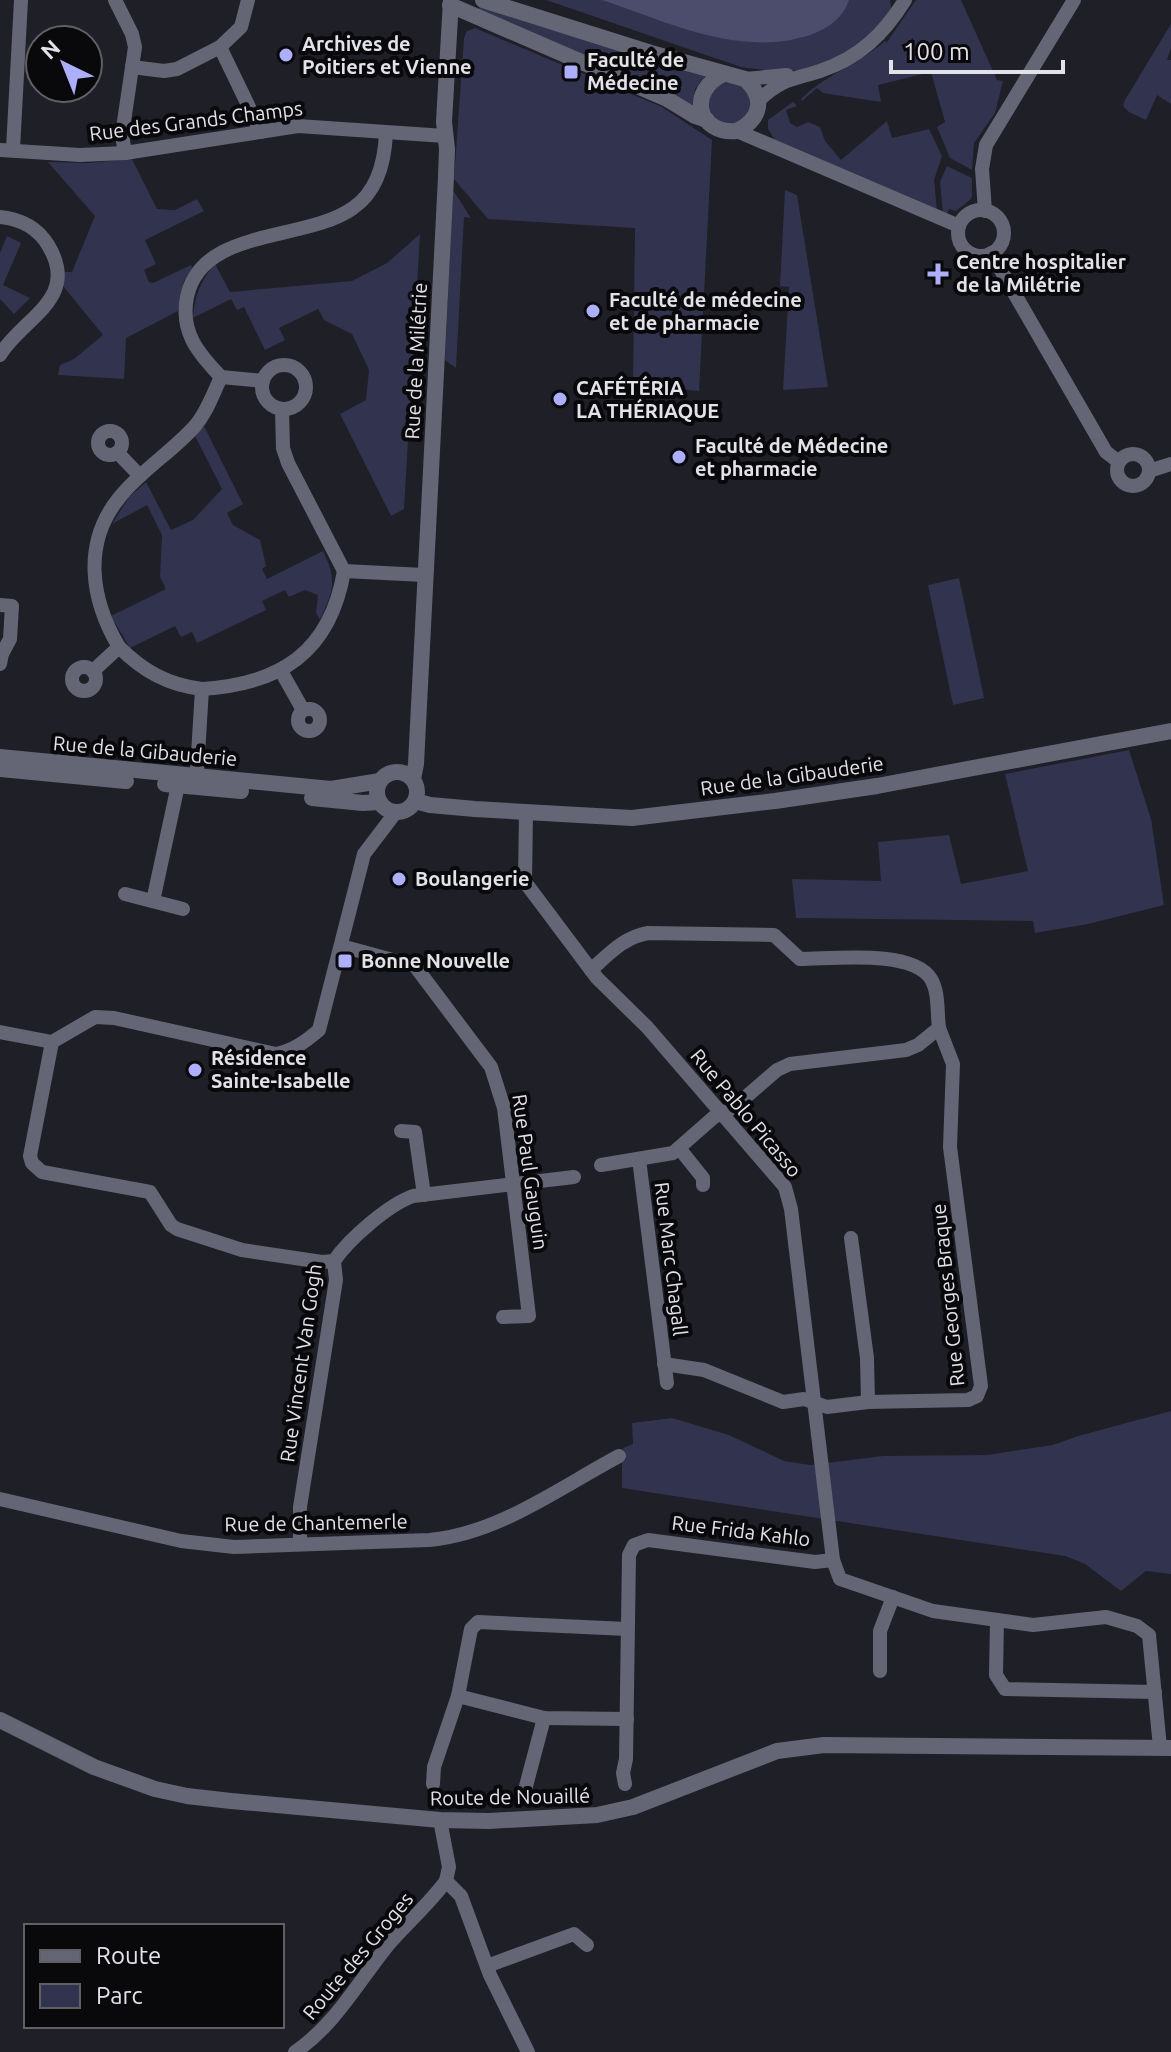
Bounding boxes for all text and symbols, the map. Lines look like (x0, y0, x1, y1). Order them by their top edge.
north arrow (24, 24, 104, 104)
scale bar (891, 24, 1063, 74)
place label: Archives de Poitiers et Vienne (302, 32, 472, 78)
text: N (35, 34, 65, 64)
text: 100 m (903, 38, 970, 65)
marker: Archives de Poitiers et Vienne (277, 46, 295, 64)
place label: Faculté de Médecine (587, 48, 684, 94)
marker: Faculté de Médecine (562, 63, 580, 81)
street label: Rue des Grands Champs (88, 96, 304, 145)
place label: Centre hospitalier de la Milétrie (956, 250, 1127, 296)
marker: Centre hospitalier de la Milétrie (927, 263, 949, 285)
street label: Rue de la Milétrie (400, 282, 431, 440)
place label: Faculté de médecine et de pharmacie (609, 288, 802, 334)
marker: Faculté de médecine et de pharmacie (584, 302, 602, 320)
place label: CAFÉTÉRIA LA THÉRIAQUE (576, 375, 719, 422)
marker: CAFÉTÉRIA LA THÉRIAQUE (551, 390, 569, 408)
place label: Faculté de Médecine et pharmacie (695, 434, 888, 480)
marker: Faculté de Médecine et pharmacie (670, 448, 688, 466)
street label: Rue de la Gibauderie (52, 731, 238, 770)
street label: Rue de la Gibauderie (699, 751, 885, 800)
place label: Boulangerie (415, 867, 529, 890)
marker: Boulangerie (390, 870, 408, 888)
place label: Bonne Nouvelle (361, 949, 510, 972)
marker: Bonne Nouvelle (336, 952, 354, 970)
street label: Rue Pablo Picasso (686, 1044, 807, 1181)
place label: Résidence Sainte-Isabelle (211, 1046, 351, 1092)
marker: Résidence Sainte-Isabelle (186, 1061, 204, 1079)
street label: Rue Paul Gauguin (508, 1093, 553, 1251)
street label: Rue Marc Chagall (651, 1181, 692, 1337)
street label: Rue Georges Braque (926, 1203, 969, 1388)
street label: Rue Vincent Van Gogh (275, 1262, 326, 1463)
street label: Rue de Chantemerle (224, 1509, 408, 1536)
street label: Rue Frida Kahlo (670, 1511, 812, 1550)
street label: Route de Nouaillé (430, 1784, 590, 1809)
street label: Route des Groges (298, 1887, 417, 2024)
legend (24, 1924, 284, 2028)
text: Route (96, 1942, 161, 1969)
text: Parc (96, 1982, 143, 2009)

